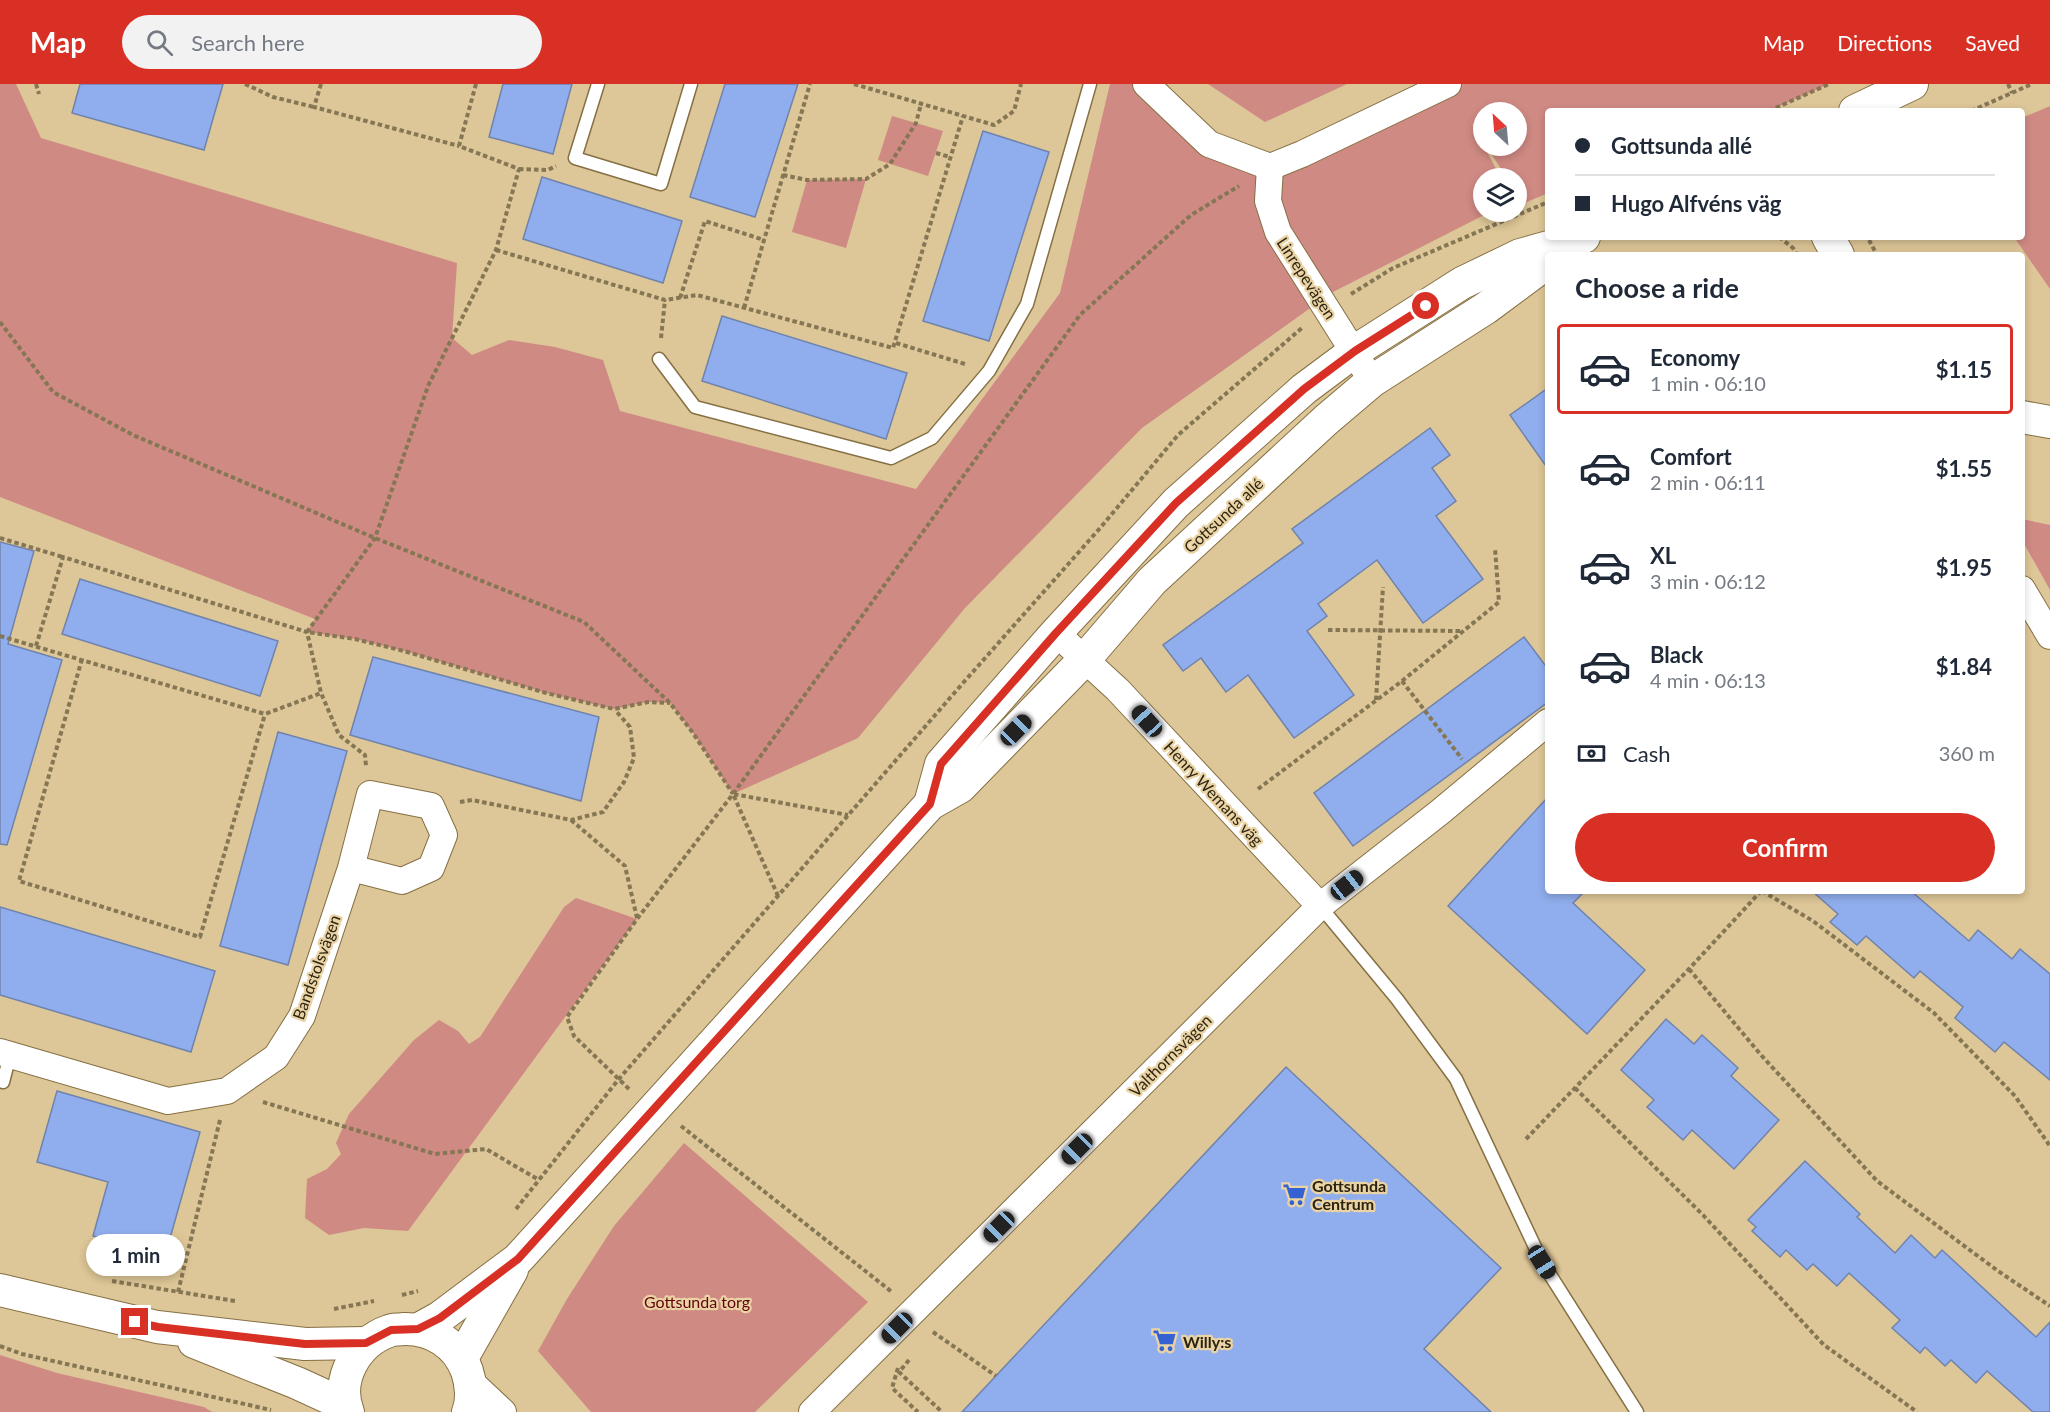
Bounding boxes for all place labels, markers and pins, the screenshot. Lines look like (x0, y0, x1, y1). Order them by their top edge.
place label: Gottsunda Centrum (1312, 1176, 1386, 1213)
supermarket icon: Gottsunda Centrum (1281, 1181, 1307, 1207)
supermarket icon: Willy:s (1152, 1328, 1178, 1354)
place label: Willy:s (1183, 1332, 1231, 1351)

